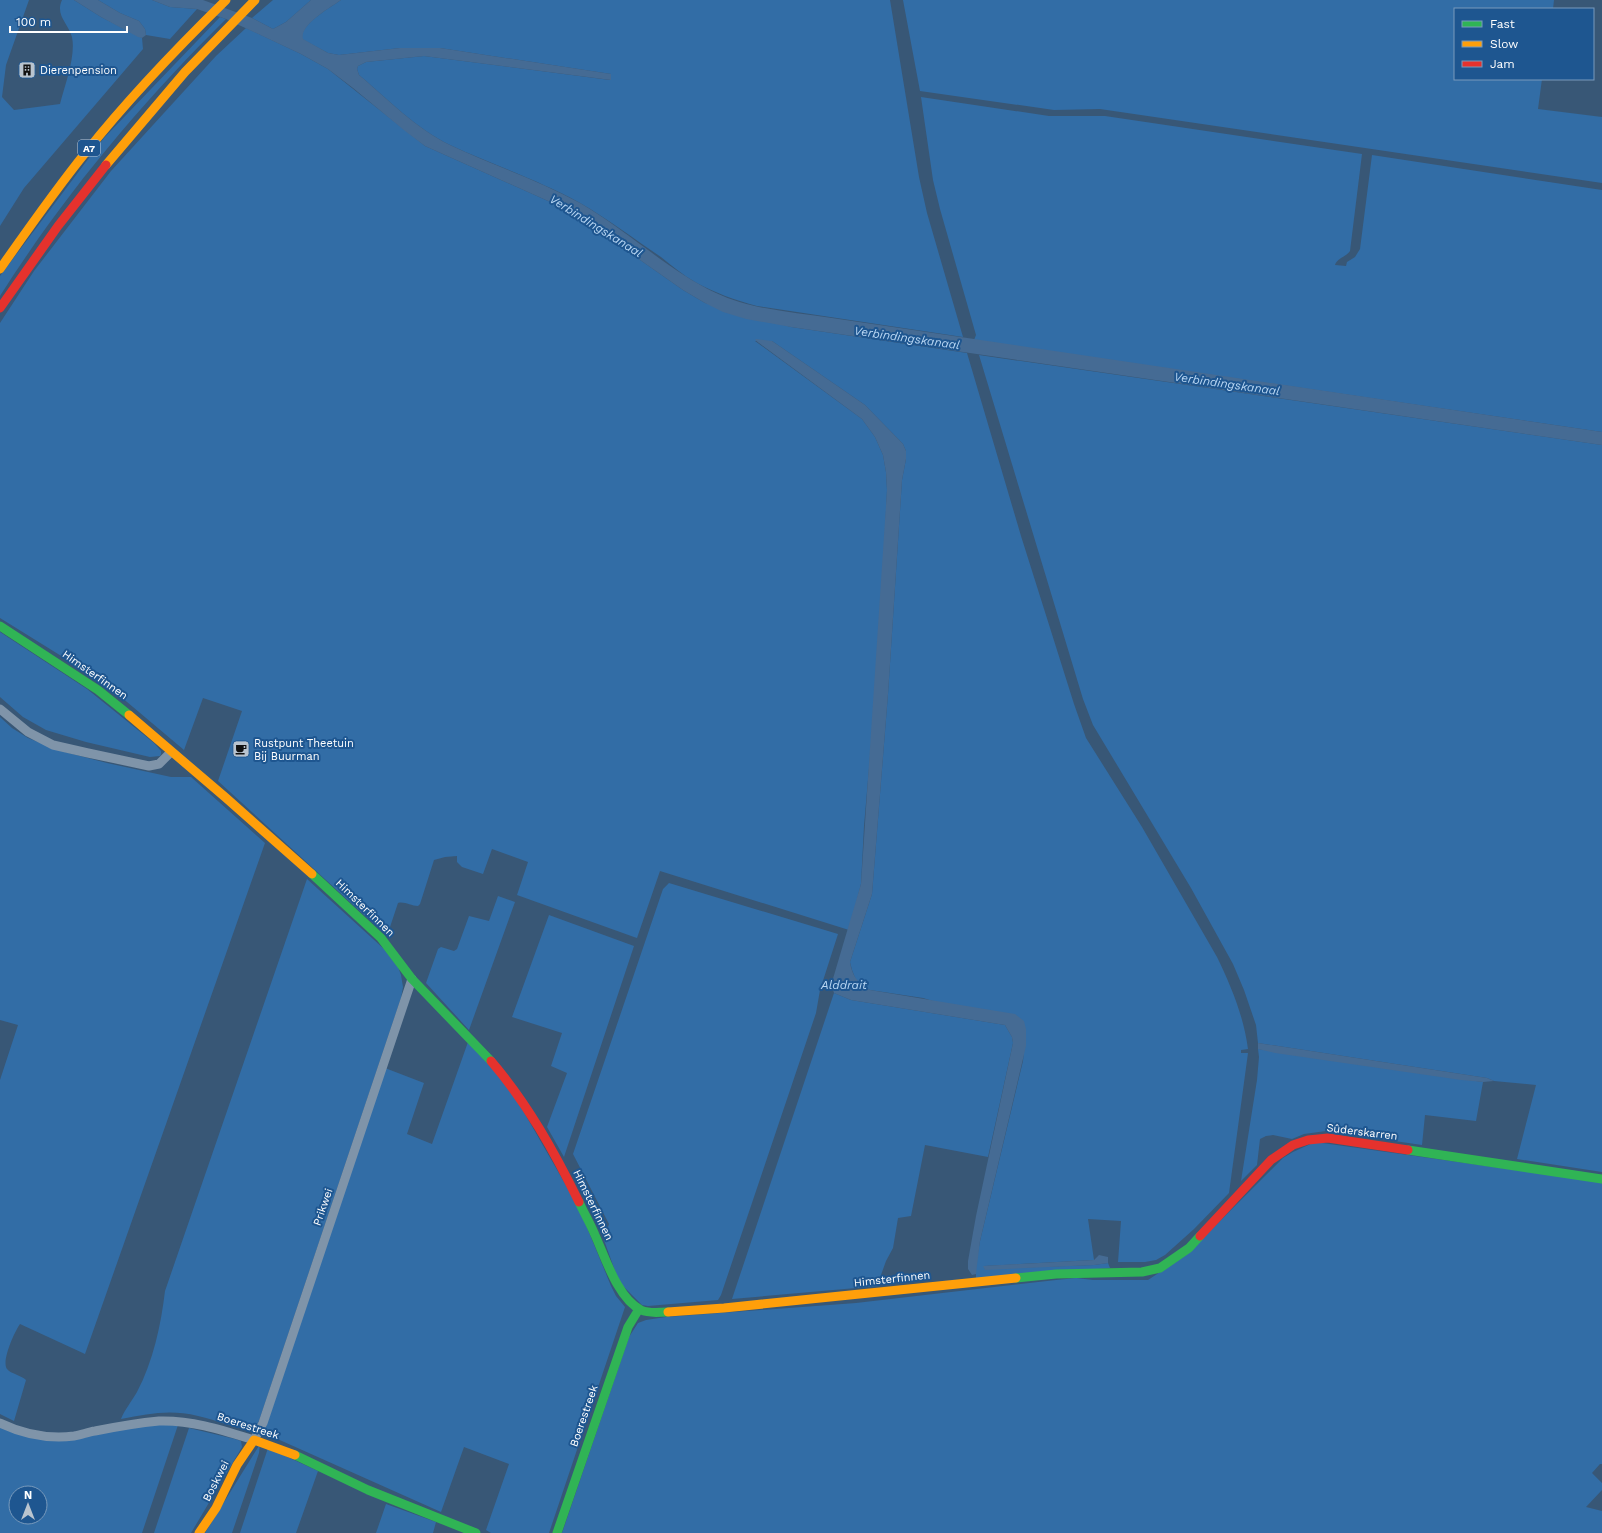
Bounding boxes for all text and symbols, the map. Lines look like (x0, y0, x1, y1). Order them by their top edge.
scale bar (10, 8, 127, 34)
legend (1454, 8, 1594, 80)
text: 100 m (16, 15, 51, 29)
text: Fast (1490, 17, 1515, 31)
text: Slow (1490, 37, 1518, 51)
text: Jam (1490, 57, 1515, 71)
building icon: Dierenpension (17, 60, 37, 80)
place label: Dierenpension (40, 64, 117, 77)
road number: A7 (78, 140, 100, 156)
water label: Verbindingskanaal (547, 192, 645, 260)
water label: Verbindingskanaal (853, 324, 961, 352)
water label: Verbindingskanaal (1173, 370, 1281, 398)
street label: Himsterfinnen (60, 648, 130, 702)
place label: Rustpunt Theetuin Bij Buurman (254, 737, 354, 763)
cafe icon: Rustpunt Theetuin Bij Buurman (231, 739, 251, 759)
street label: Himsterfinnen (333, 877, 397, 939)
water label: Alddrait (820, 978, 867, 992)
street label: Sûderskarren (1326, 1121, 1398, 1143)
street label: Himsterfinnen (570, 1168, 616, 1242)
street label: Prikwei (311, 1187, 335, 1227)
street label: Himsterfinnen (853, 1269, 931, 1289)
street label: Boerestreek (567, 1383, 601, 1449)
street label: Boerestreek (215, 1410, 281, 1442)
street label: Boskwei (200, 1458, 232, 1504)
north arrow (8, 1485, 48, 1525)
text: N (24, 1489, 32, 1502)

